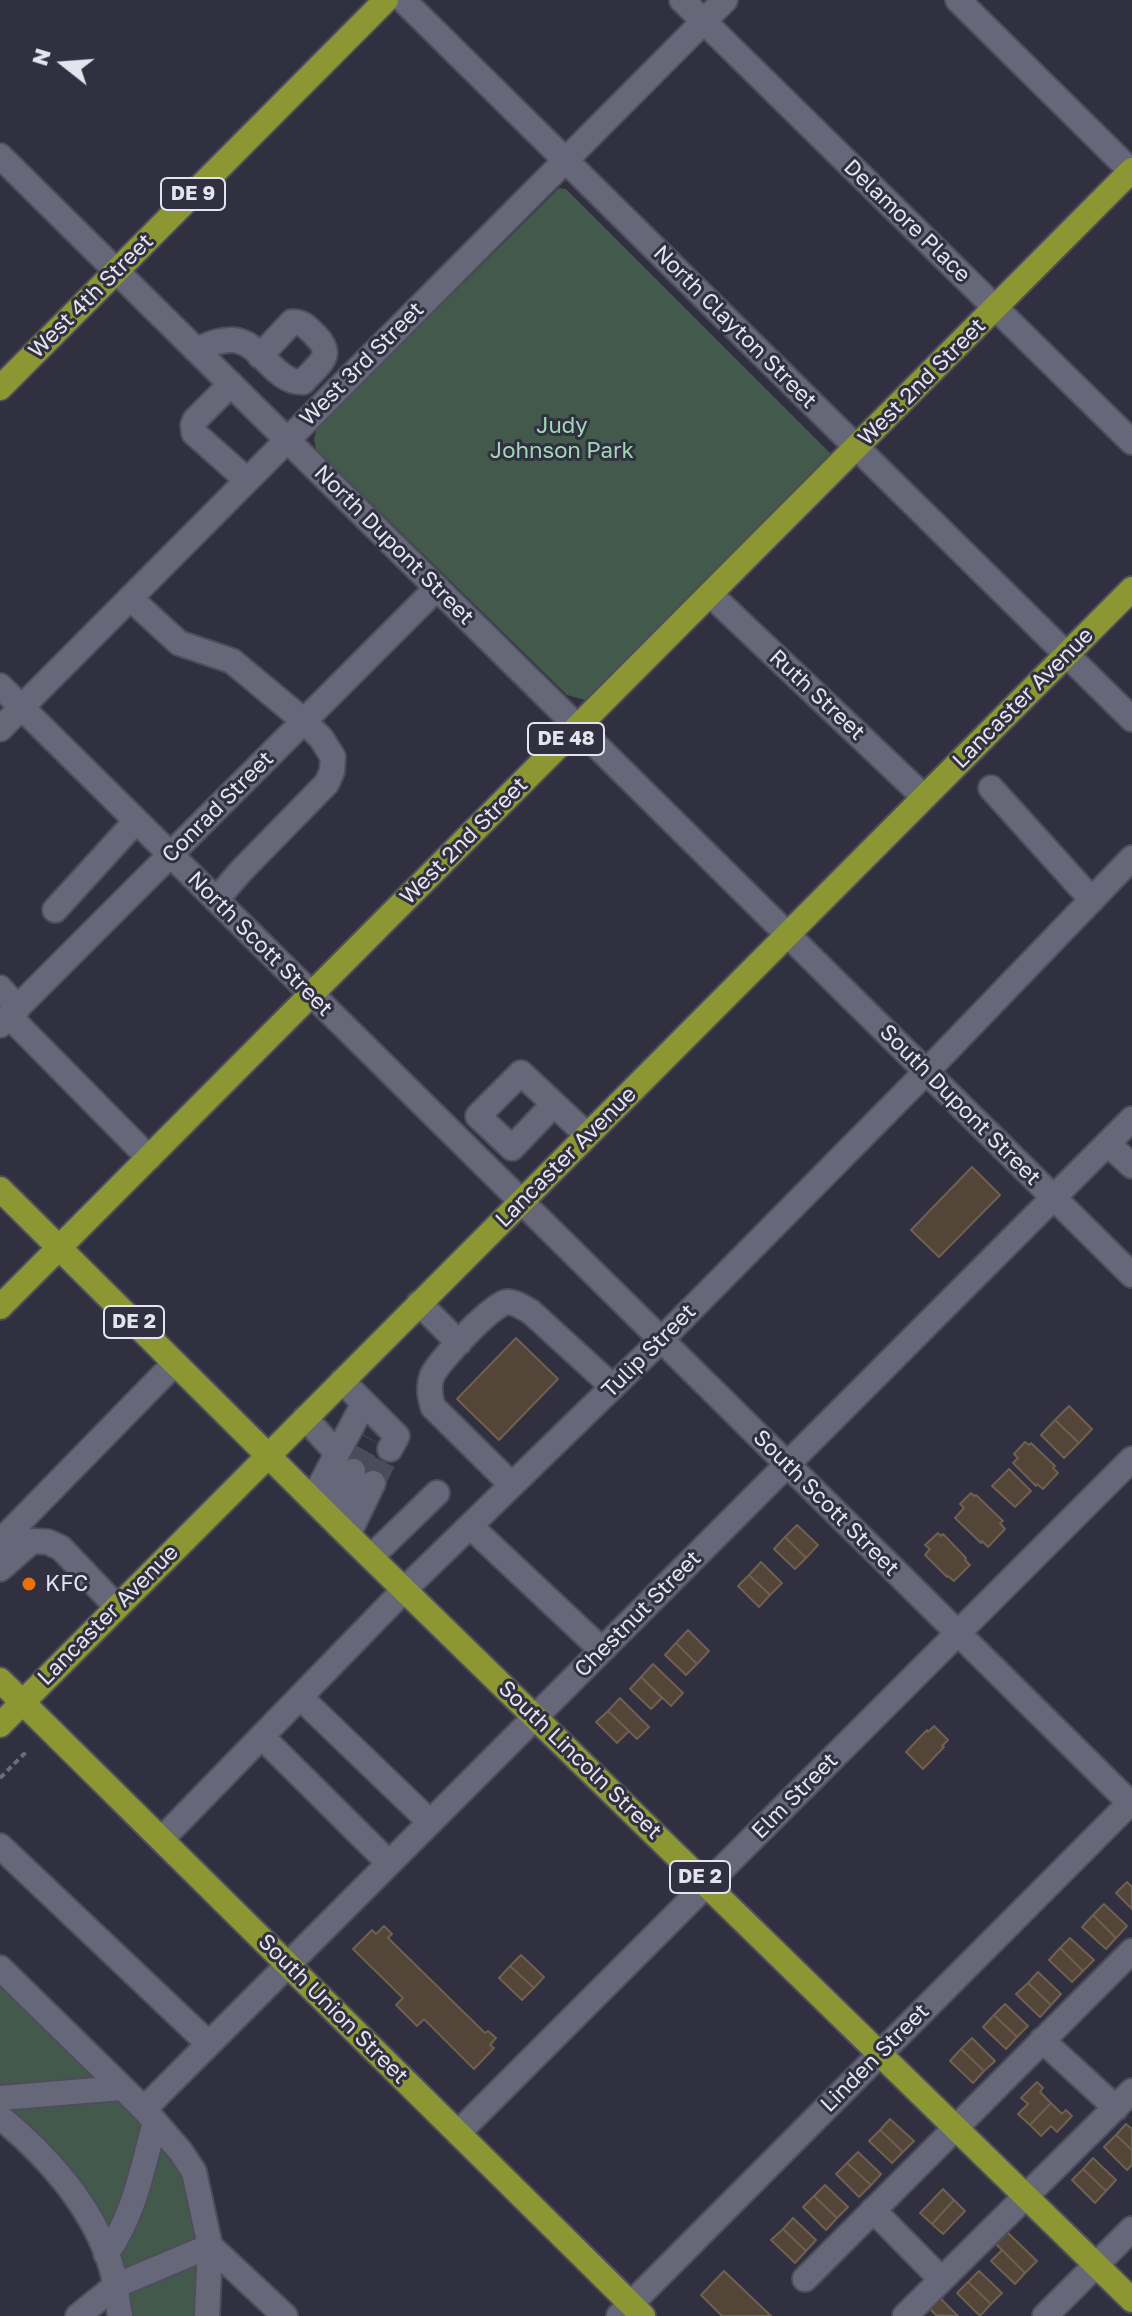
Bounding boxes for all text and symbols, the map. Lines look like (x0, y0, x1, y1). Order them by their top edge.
north arrow (24, 24, 104, 104)
text: N (25, 45, 56, 69)
street label: Delamore Place (838, 154, 976, 288)
road number: DE 9 (161, 178, 225, 210)
street label: West 4th Street (23, 228, 159, 364)
street label: North Clayton Street (648, 240, 822, 414)
street label: West 3rd Street (295, 297, 429, 431)
street label: West 2nd Street (853, 313, 991, 451)
park label: Judy Johnson Park (490, 413, 634, 464)
street label: North Dupont Street (309, 460, 479, 630)
street label: Lancaster Avenue (947, 622, 1099, 774)
street label: Ruth Street (764, 644, 870, 746)
road number: DE 48 (528, 723, 604, 755)
street label: Conrad Street (157, 746, 279, 868)
street label: West 2nd Street (395, 772, 533, 910)
street label: North Scott Street (182, 866, 338, 1022)
street label: South Dupont Street (874, 1019, 1046, 1191)
street label: Lancaster Avenue (490, 1081, 642, 1233)
street label: Tulip Street (597, 1299, 701, 1403)
road number: DE 2 (104, 1306, 164, 1338)
street label: South Scott Street (747, 1424, 905, 1582)
street label: Lancaster Avenue (32, 1539, 184, 1691)
street label: Chestnut Street (569, 1545, 707, 1683)
place label: KFC (45, 1571, 88, 1597)
marker: KFC (20, 1575, 38, 1593)
street label: South Lincoln Street (493, 1675, 667, 1845)
street label: Elm Street (747, 1748, 843, 1844)
road number: DE 2 (670, 1861, 730, 1893)
street label: South Union Street (253, 1929, 413, 2089)
street label: Linden Street (815, 1998, 935, 2118)

